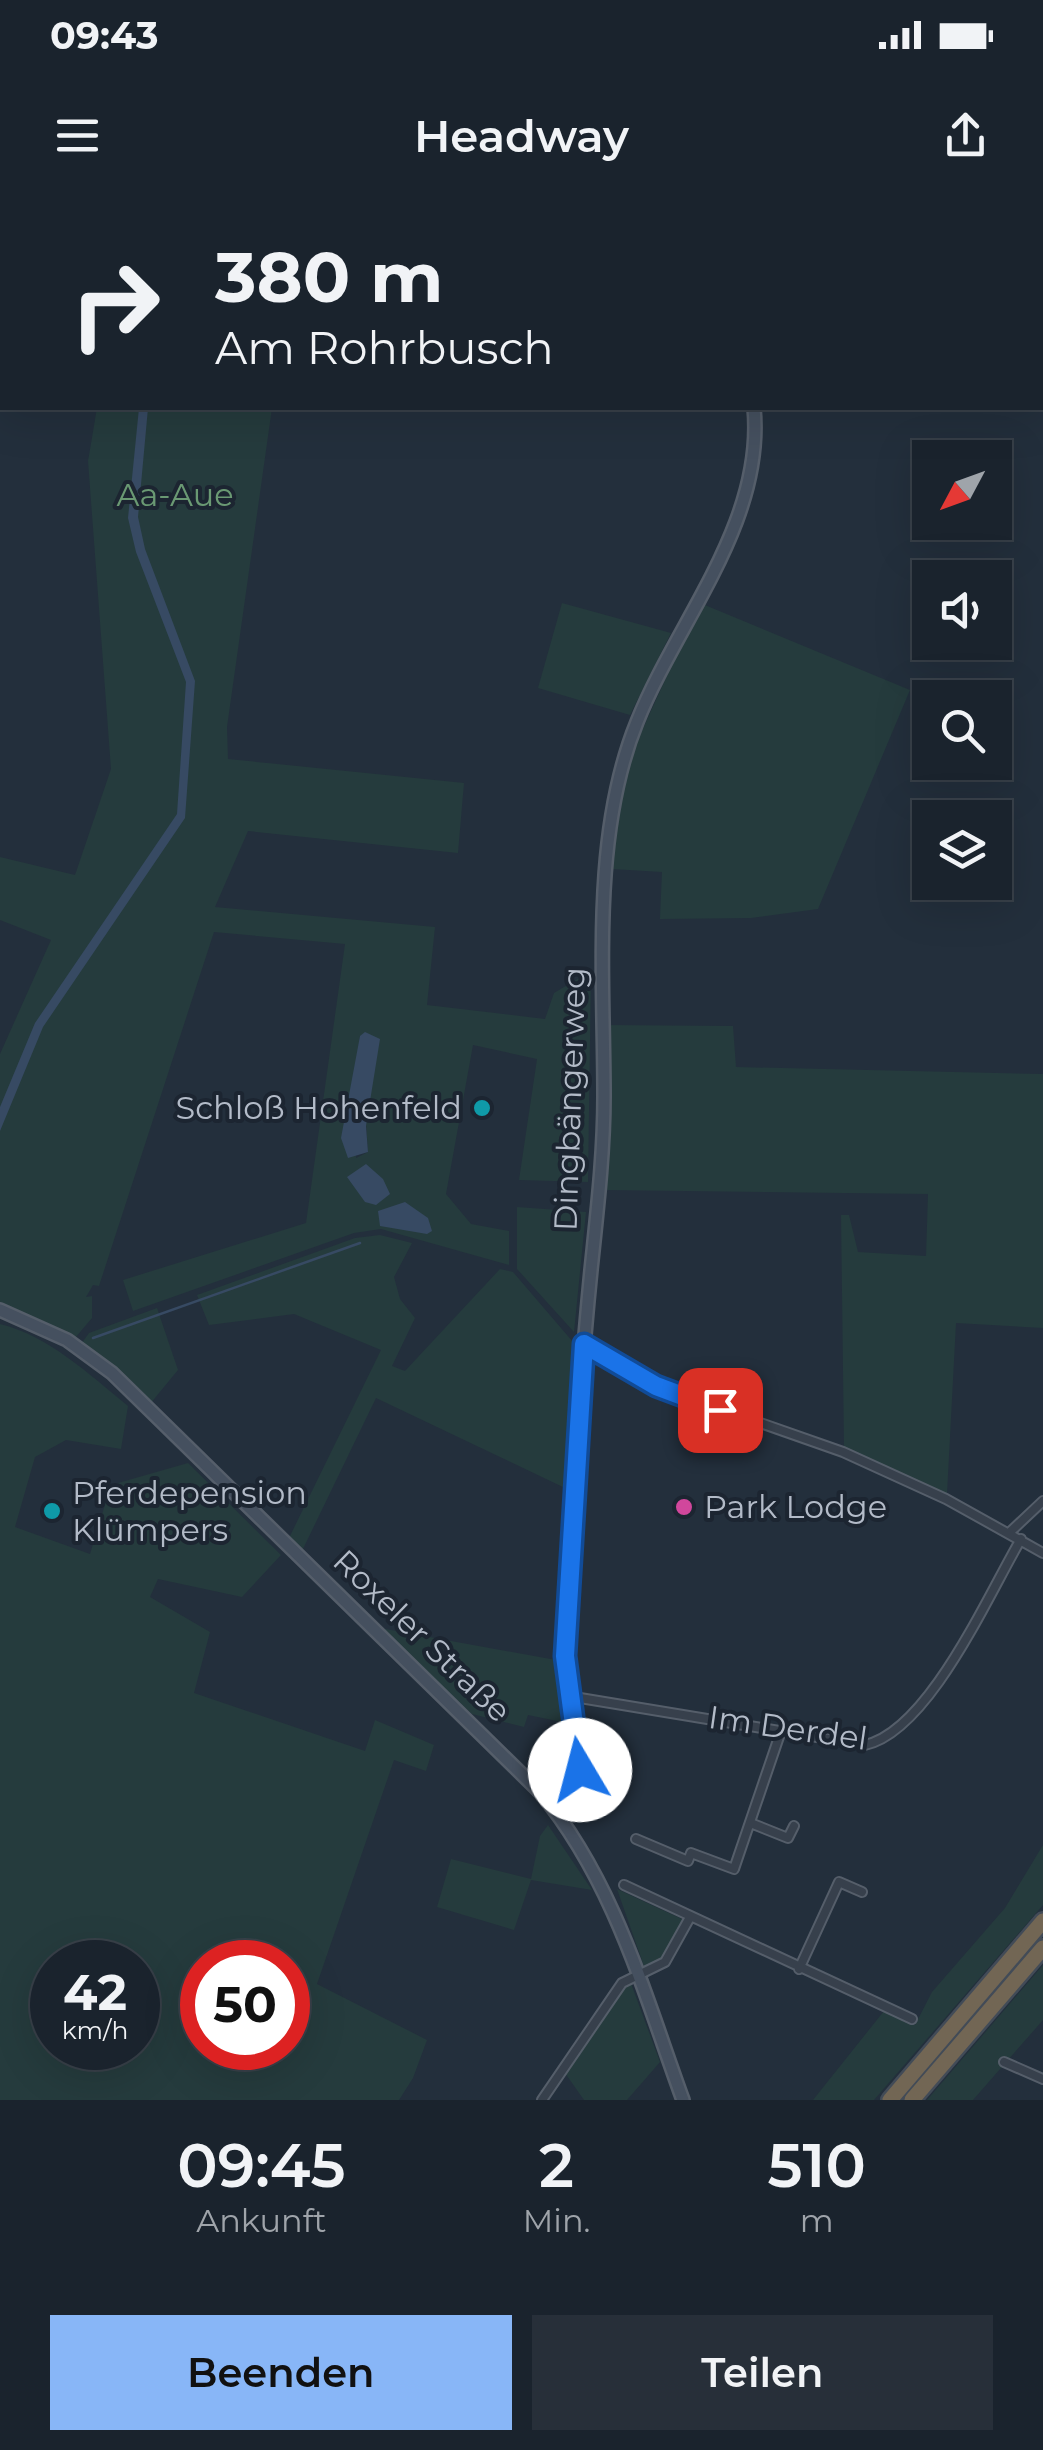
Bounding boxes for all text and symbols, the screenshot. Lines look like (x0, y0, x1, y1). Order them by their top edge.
text: 09:43 (50, 12, 158, 59)
icon: menu (50, 108, 105, 163)
text: Headway (414, 108, 629, 163)
icon: share (938, 108, 993, 163)
text: 380 m (215, 234, 443, 320)
icon: right (50, 240, 180, 370)
text: Am Rohrbusch (215, 320, 554, 375)
north arrow (912, 440, 1012, 540)
map controls (912, 440, 1012, 900)
park label: Aa-Aue (116, 475, 234, 514)
button: sound (912, 560, 1012, 660)
button: search (912, 680, 1012, 780)
button: layers (912, 800, 1012, 900)
street label: Dingbängerweg (545, 966, 594, 1232)
place label: Schloß Hohenfeld (176, 1088, 462, 1127)
marker: Schloß Hohenfeld (471, 1097, 493, 1119)
pin (678, 1368, 763, 1453)
icon: arrive (693, 1383, 748, 1438)
place label: Pferdepension Klümpers (72, 1473, 307, 1549)
place label: Park Lodge (704, 1487, 887, 1526)
marker: Park Lodge (673, 1496, 695, 1518)
marker: Pferdepension Klümpers (41, 1500, 63, 1522)
street label: Roxeler Straße (326, 1541, 519, 1730)
street label: Im Derdel (706, 1697, 870, 1758)
position arrow (528, 1718, 632, 1822)
speed limit sign: 50 (180, 1940, 310, 2070)
text: 42 (63, 1962, 127, 2023)
text: km/h (62, 2015, 128, 2045)
text: 09:45 (177, 2129, 346, 2202)
text: 2 (539, 2129, 574, 2202)
text: 510 (768, 2129, 866, 2202)
text: Ankunft (196, 2201, 327, 2240)
text: Min. (523, 2201, 590, 2240)
text: m (800, 2201, 834, 2240)
button: Beenden (50, 2315, 512, 2430)
button: Teilen (532, 2315, 993, 2430)

